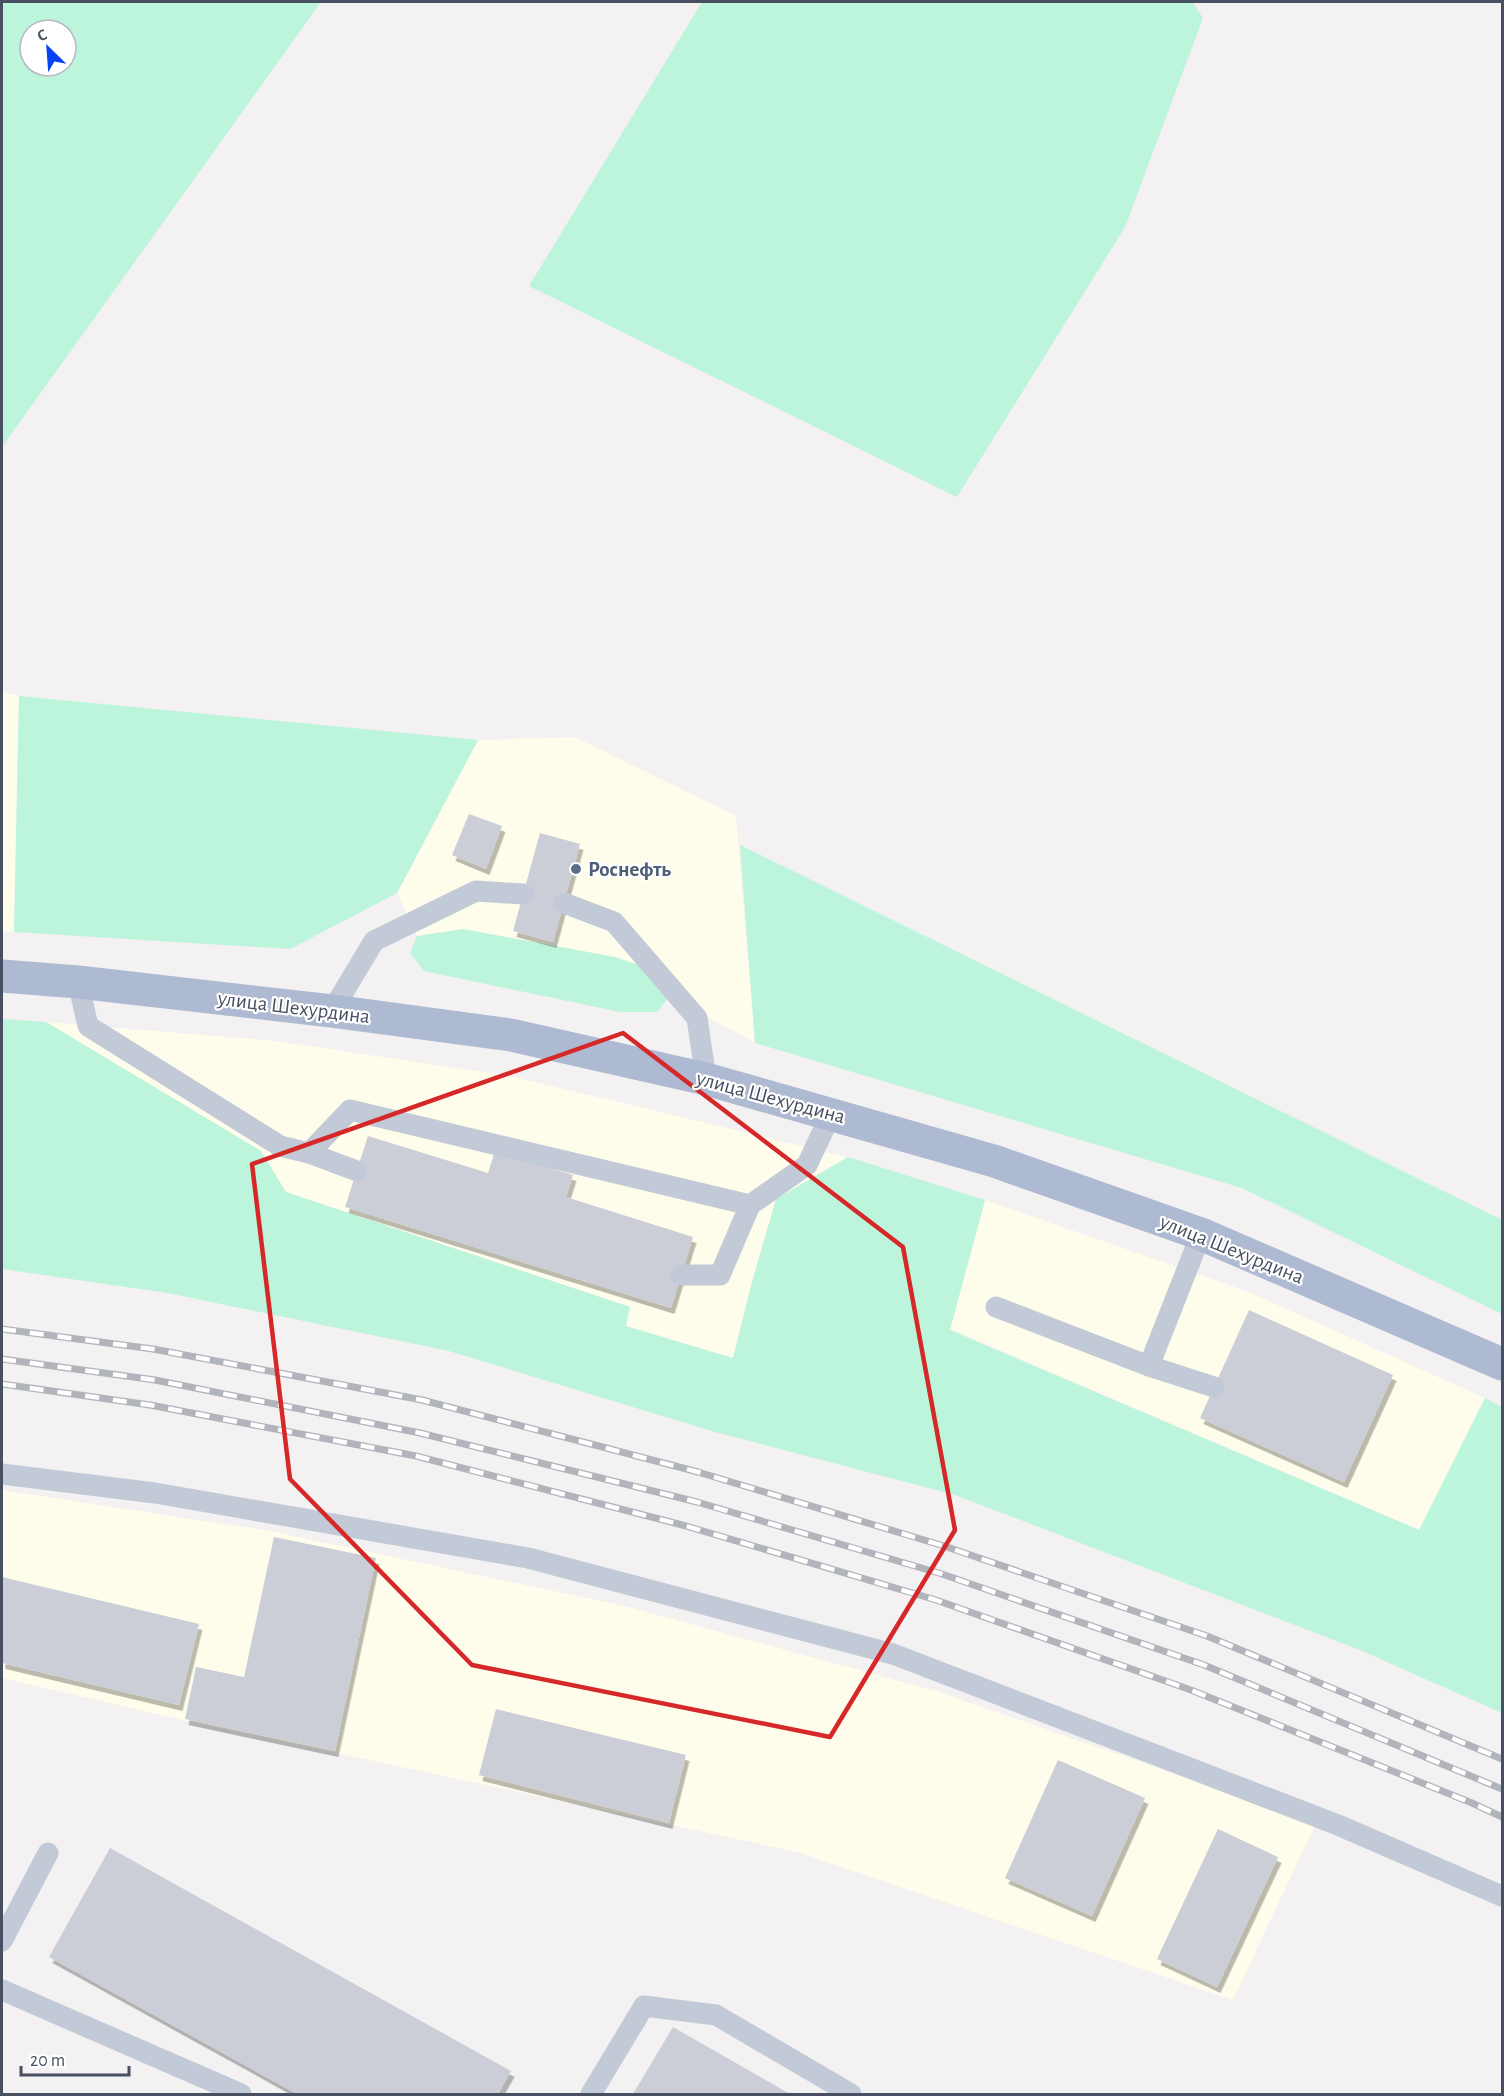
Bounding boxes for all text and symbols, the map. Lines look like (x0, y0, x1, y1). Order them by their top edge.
north arrow (18, 18, 78, 78)
text: С (35, 26, 50, 44)
place label: Роснефть (588, 859, 671, 880)
marker: Роснефть (569, 862, 583, 876)
street label: улица Шехурдина (216, 988, 372, 1027)
street label: улица Шехурдина (693, 1067, 848, 1128)
street label: улица Шехурдина (1156, 1211, 1307, 1288)
scale bar (21, 2039, 129, 2077)
text: 20 m (30, 2052, 65, 2070)

